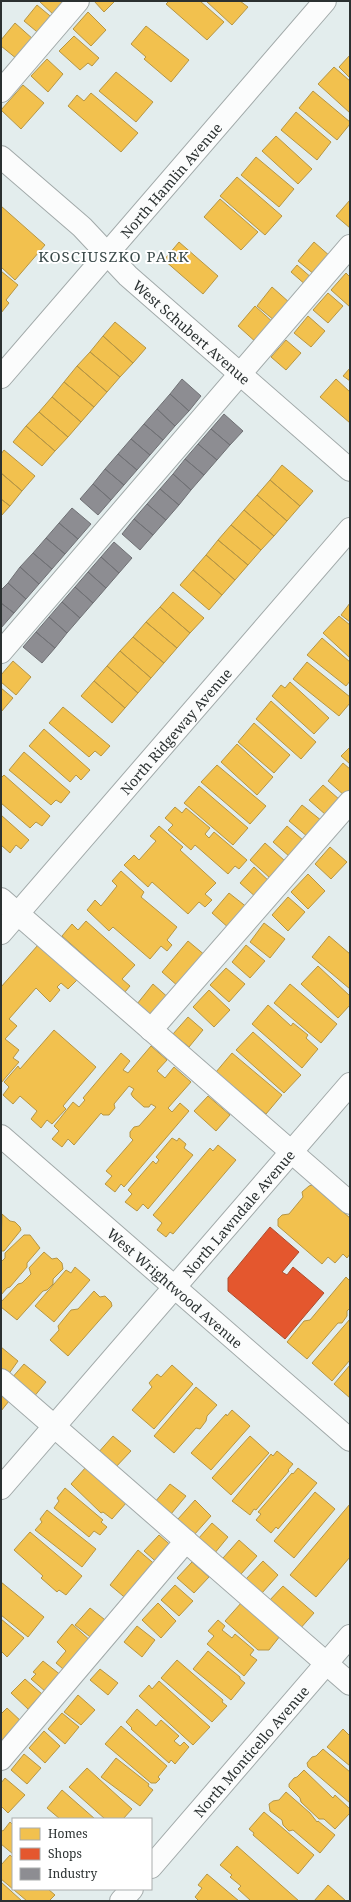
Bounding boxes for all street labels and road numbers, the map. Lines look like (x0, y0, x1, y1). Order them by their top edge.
street label: North Hamlin Avenue (116, 118, 226, 242)
street label: West Schubert Avenue (129, 275, 254, 388)
street label: North Ridgeway Avenue (116, 664, 236, 798)
street label: North Lawndale Avenue (178, 1146, 299, 1281)
street label: West Wrightwood Avenue (103, 1223, 247, 1352)
street label: North Monticello Avenue (189, 1681, 313, 1821)

